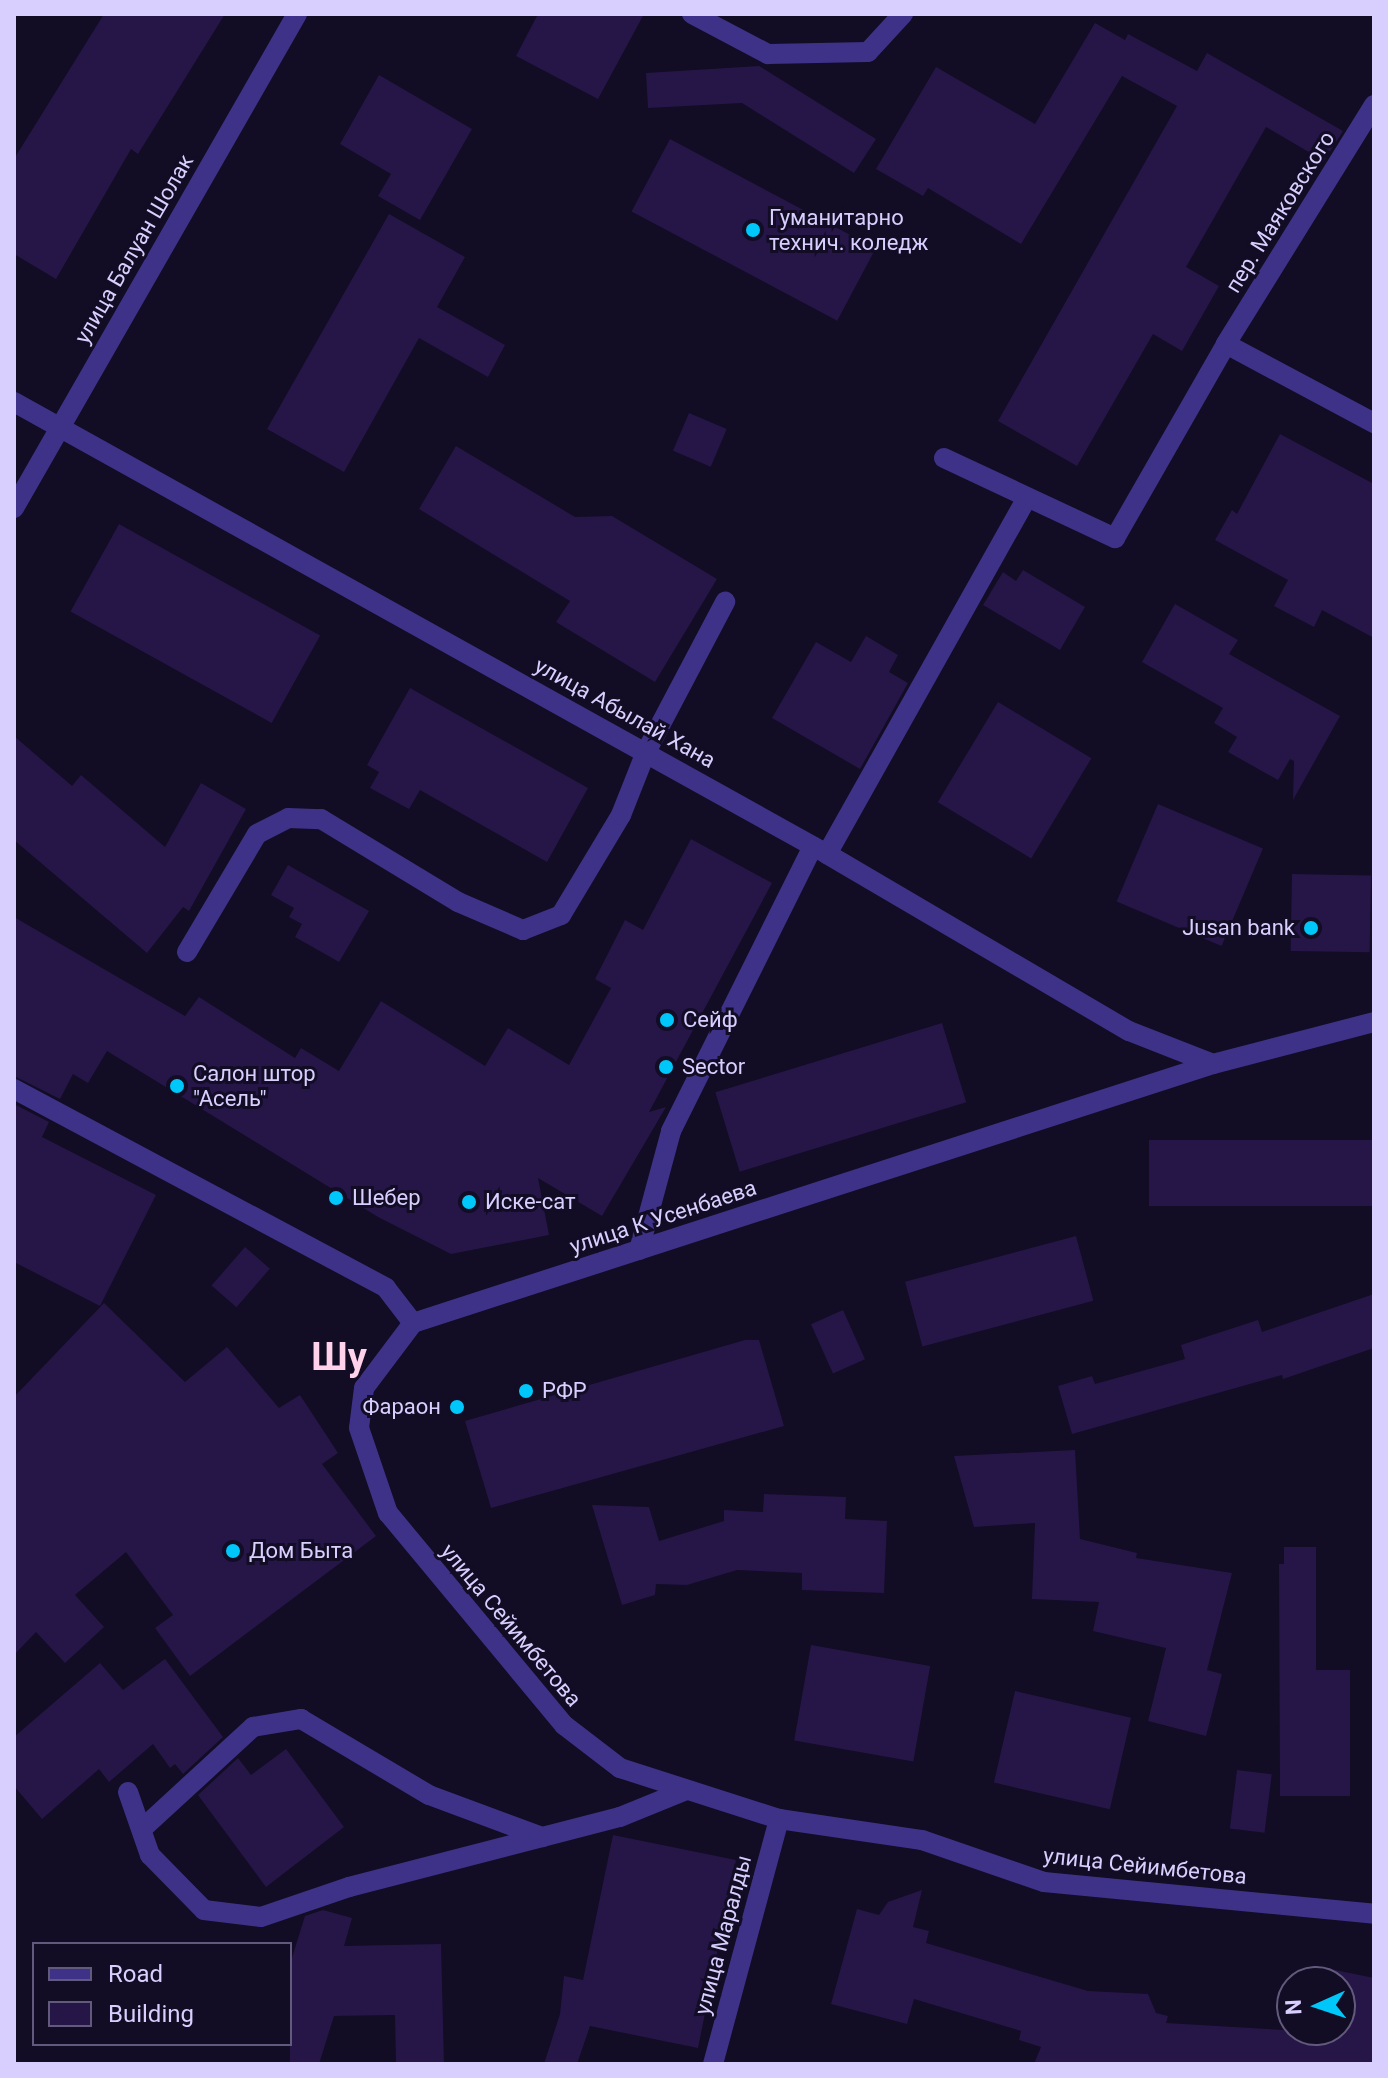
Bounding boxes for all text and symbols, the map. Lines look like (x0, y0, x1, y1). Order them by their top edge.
street label: пер. Маяковского (1220, 126, 1340, 298)
street label: улица Балуан Шолак (69, 150, 199, 348)
place label: Гуманитарно технич. коледж (769, 204, 928, 256)
marker: Гуманитарно технич. коледж (744, 221, 762, 239)
street label: улица Абылай Хана (530, 652, 720, 774)
place label: Jusan bank (1182, 915, 1295, 941)
marker: Jusan bank (1302, 919, 1320, 937)
place label: Сейф (683, 1007, 738, 1033)
marker: Сейф (658, 1011, 676, 1029)
place label: Sector (682, 1054, 745, 1080)
marker: Sector (657, 1058, 675, 1076)
place label: Салон штор "Асель" (193, 1060, 316, 1112)
marker: Салон штор "Асель" (168, 1077, 186, 1095)
street label: улица К Усенбаева (566, 1174, 760, 1260)
place label: Шебер (352, 1185, 421, 1211)
marker: Шебер (327, 1189, 345, 1207)
place label: Иске-сат (485, 1189, 576, 1215)
marker: Иске-сат (460, 1193, 478, 1211)
district label: Шу (311, 1335, 367, 1381)
place label: РФР (542, 1378, 587, 1404)
marker: РФР (517, 1382, 535, 1400)
place label: Фараон (362, 1394, 441, 1420)
marker: Фараон (448, 1398, 466, 1416)
place label: Дом Быта (249, 1538, 353, 1564)
street label: улица Сейимбетова (435, 1538, 587, 1712)
marker: Дом Быта (224, 1542, 242, 1560)
street label: улица Сейимбетова (1042, 1842, 1248, 1890)
street label: улица Маралды (689, 1852, 757, 2018)
legend (32, 1942, 292, 2046)
text: Road (108, 1960, 163, 1988)
north arrow (1276, 1966, 1356, 2046)
text: N (1281, 1999, 1306, 2016)
text: Building (108, 2000, 194, 2028)

